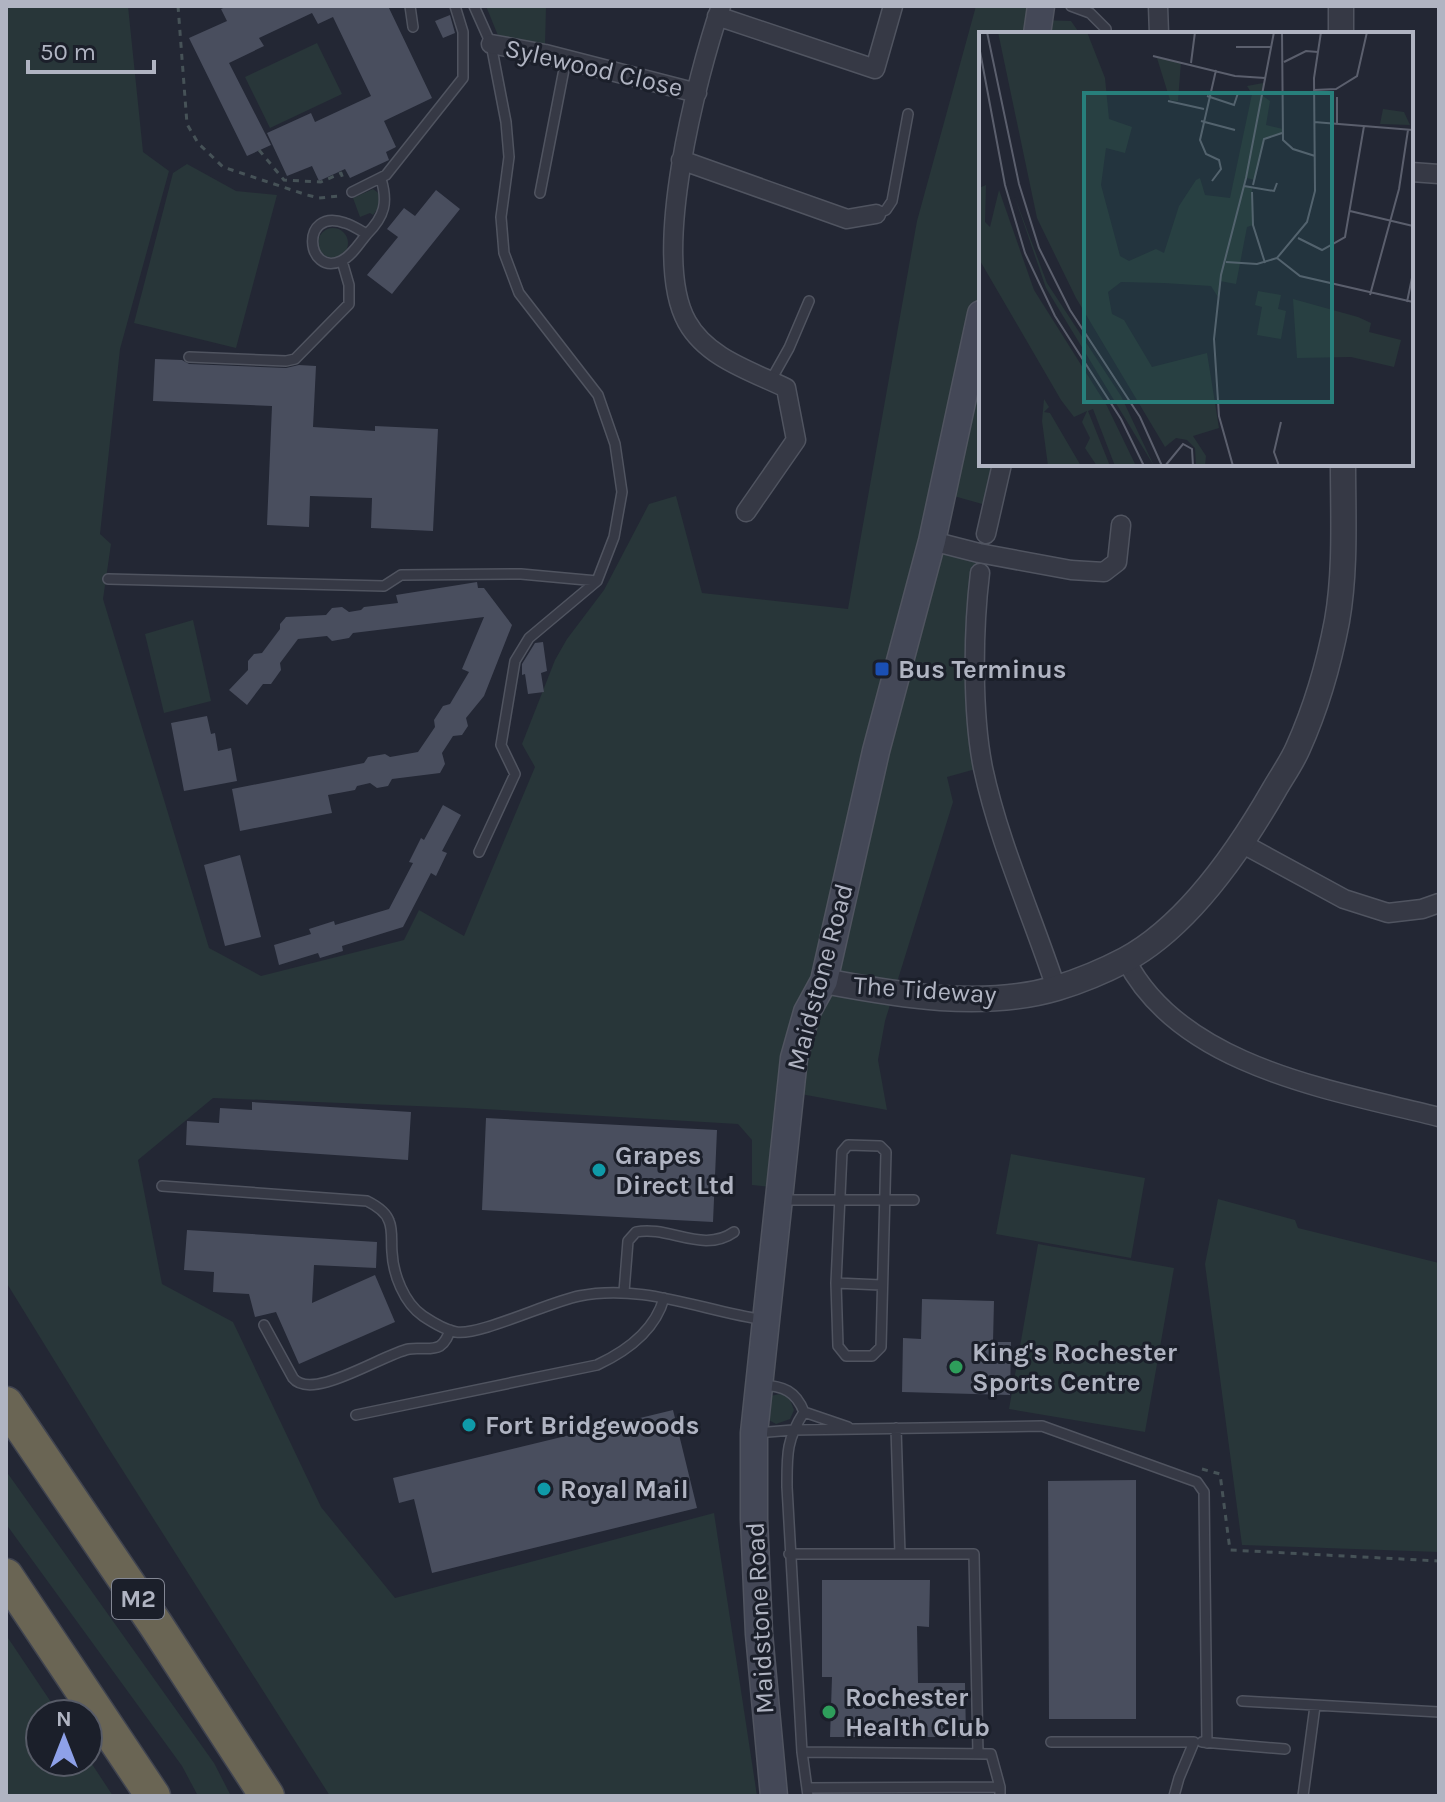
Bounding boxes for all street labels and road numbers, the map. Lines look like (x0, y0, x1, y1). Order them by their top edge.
street label: Sylewood Close (502, 32, 686, 104)
street label: Maidstone Road (780, 880, 860, 1074)
street label: The Tideway (853, 970, 997, 1010)
street label: Maidstone Road (739, 1521, 781, 1715)
road number: M2 (112, 1579, 164, 1619)

